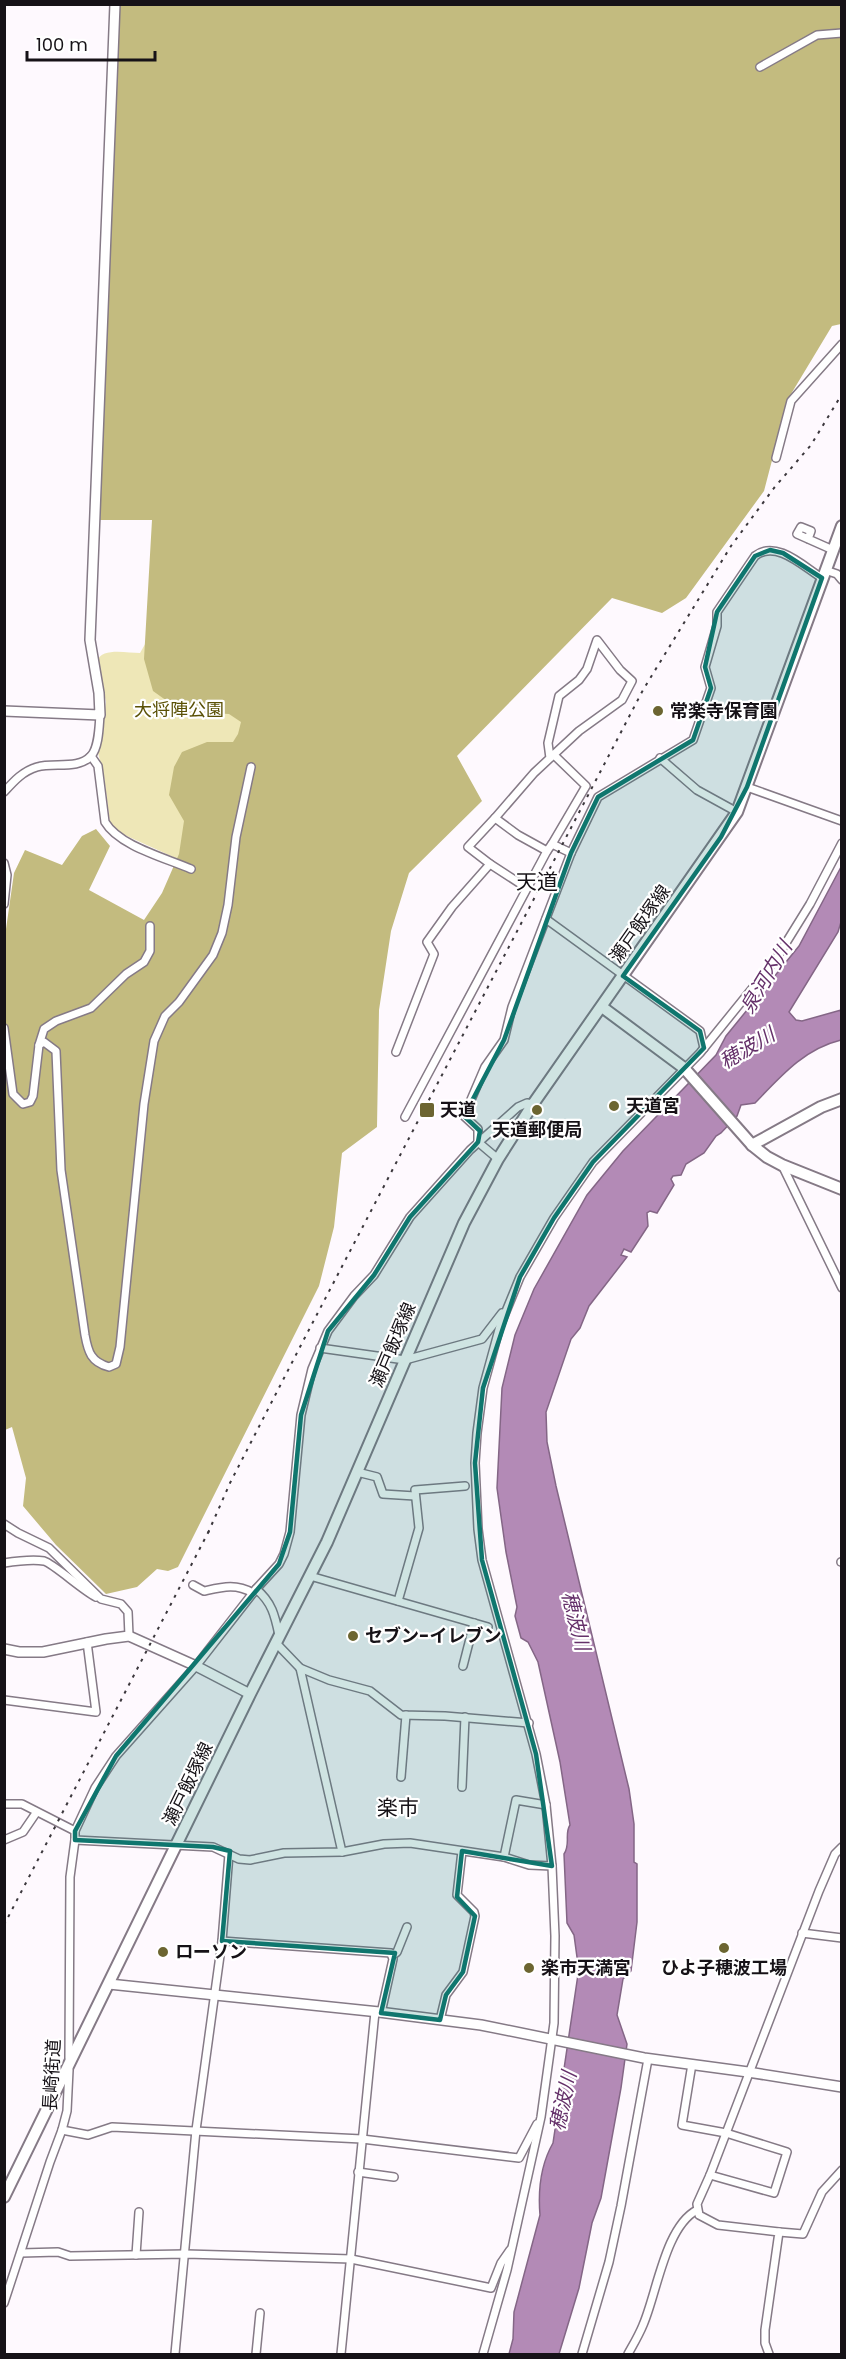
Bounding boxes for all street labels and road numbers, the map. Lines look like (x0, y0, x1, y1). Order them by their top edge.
street label: 瀬戸飯塚線 (604, 880, 676, 968)
street label: 瀬戸飯塚線 (363, 1298, 422, 1391)
street label: 瀬戸飯塚線 (157, 1738, 219, 1830)
street label: 長崎街道 (37, 2038, 66, 2112)

